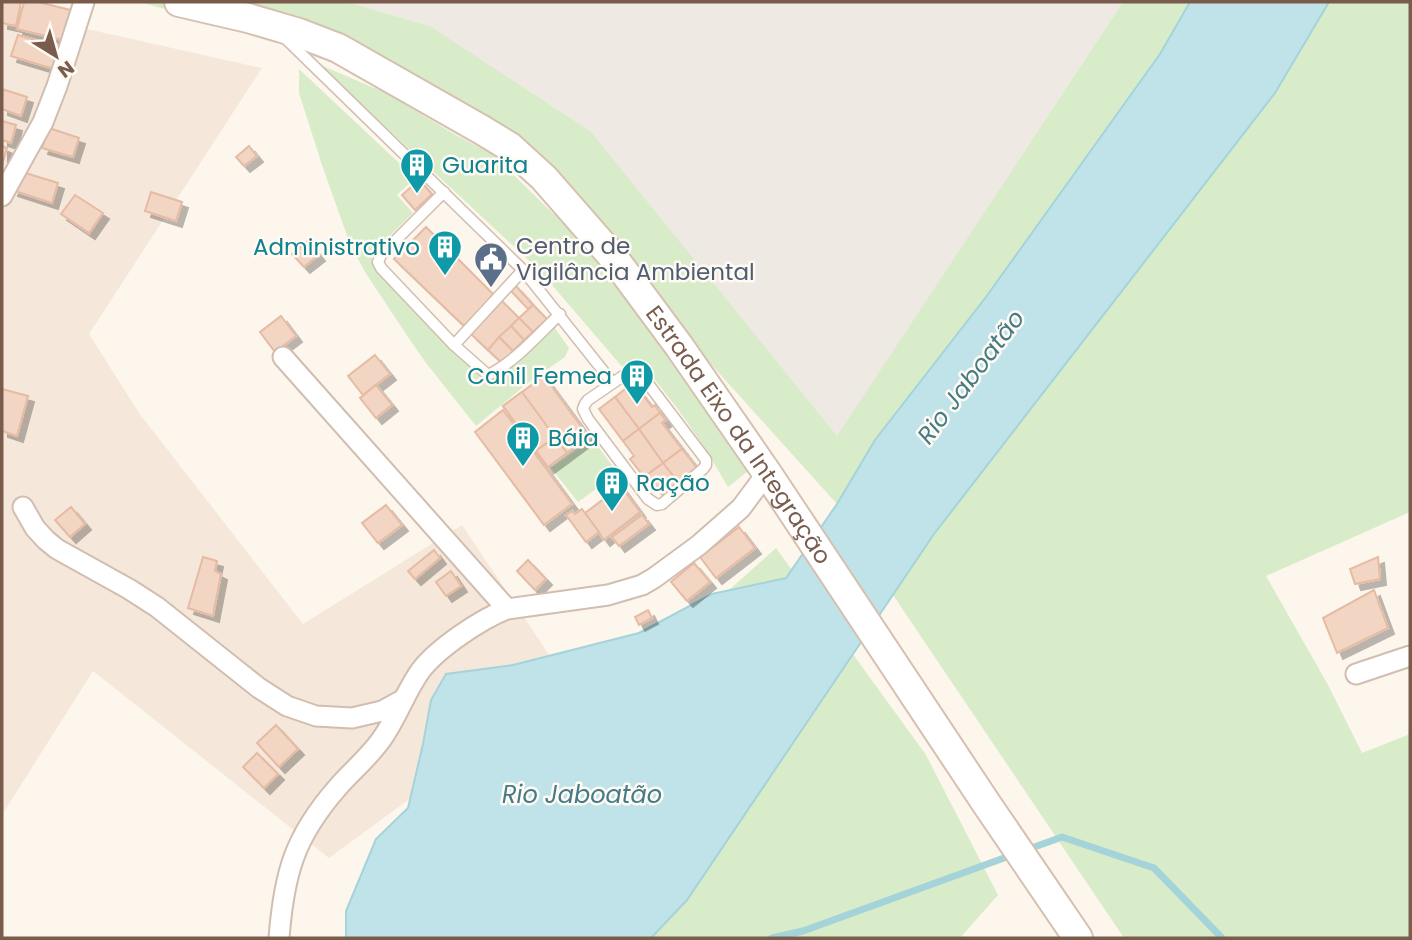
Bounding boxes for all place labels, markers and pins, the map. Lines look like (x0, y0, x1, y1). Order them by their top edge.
building icon: Guarita (398, 146, 436, 195)
place label: Guarita (442, 149, 528, 181)
building icon: Administrativo (426, 228, 464, 277)
place label: Centro de Vigilância Ambiental (516, 230, 755, 288)
place label: Administrativo (253, 231, 420, 263)
public building icon: Centro de Vigilância Ambiental (472, 240, 510, 289)
building icon: Canil Femea (618, 357, 656, 406)
place label: Canil Femea (467, 360, 612, 392)
building icon: Báia (504, 419, 542, 468)
place label: Báia (548, 422, 599, 454)
building icon: Ração (593, 464, 631, 513)
place label: Ração (636, 467, 710, 499)

